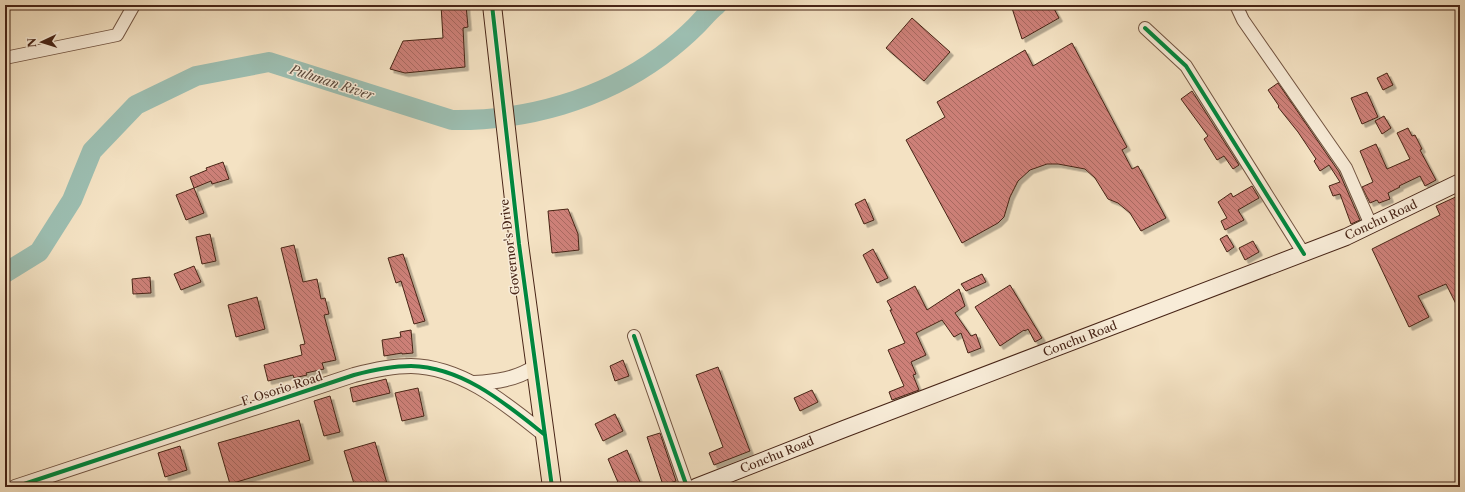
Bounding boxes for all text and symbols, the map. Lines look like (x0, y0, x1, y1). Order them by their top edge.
north arrow (22, 22, 62, 62)
text: N (25, 37, 39, 48)
water label: Pulunan River (287, 61, 377, 103)
street label: Conchu Road (1342, 196, 1420, 243)
street label: Governor's Drive (496, 198, 523, 296)
street label: Conchu Road (1041, 317, 1120, 360)
street label: F. Osorio Road (239, 368, 325, 409)
street label: Conchu Road (738, 433, 817, 476)

